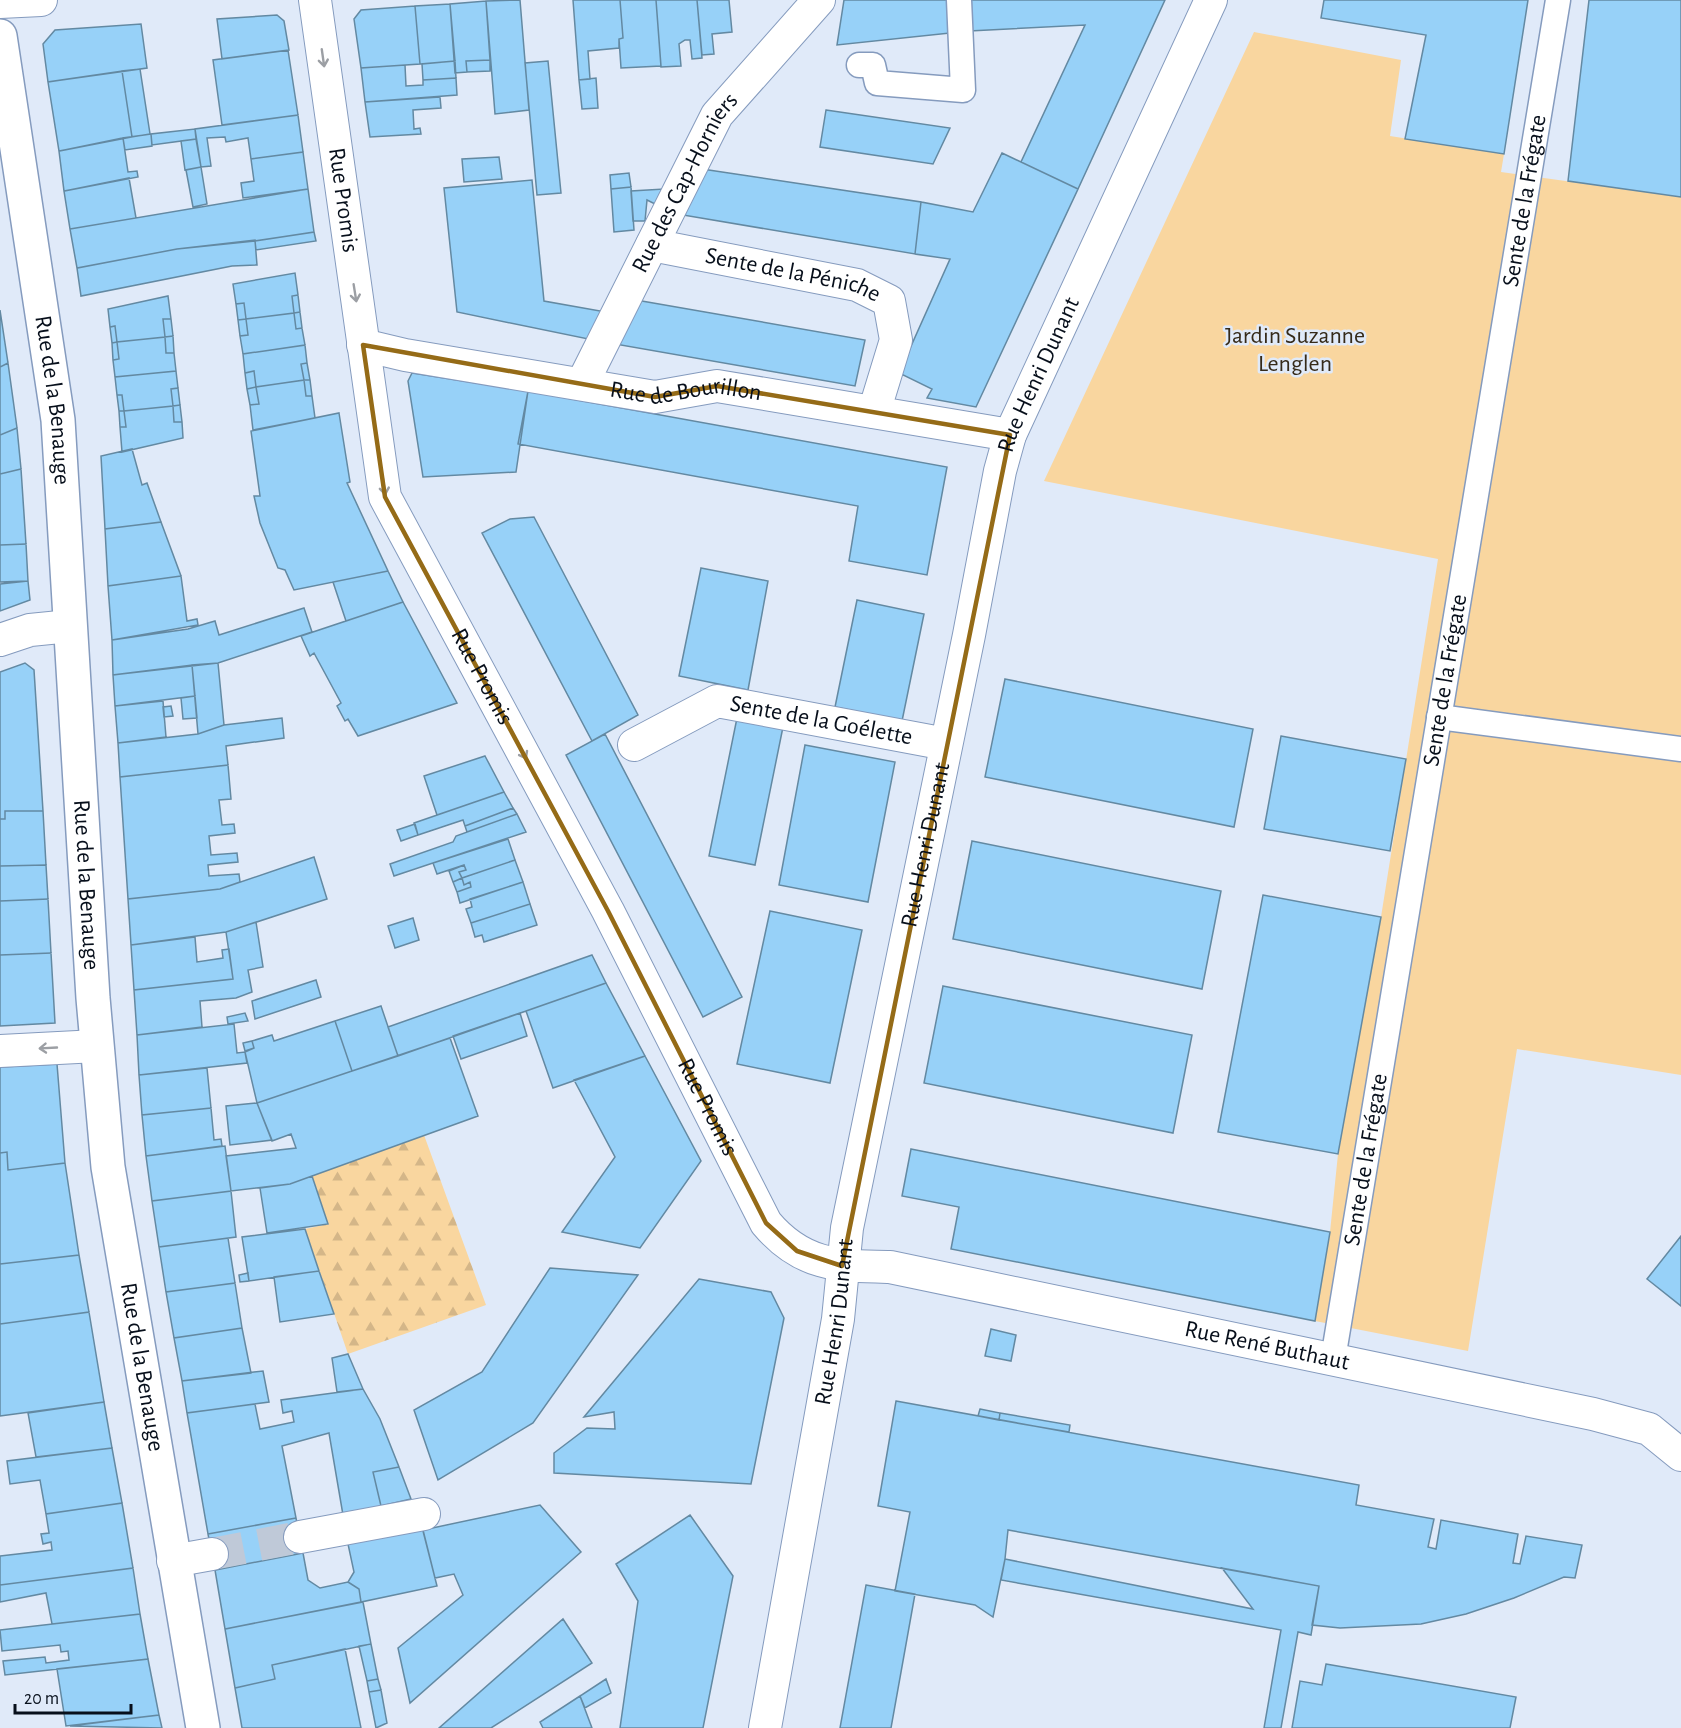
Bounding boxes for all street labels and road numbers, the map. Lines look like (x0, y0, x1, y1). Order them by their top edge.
street label: Rue des Cap-Horniers (628, 88, 743, 277)
street label: Sente de la Frégate (1499, 113, 1551, 289)
street label: Rue Promis (324, 146, 362, 254)
street label: Sente de la Péniche (703, 244, 884, 307)
street label: Rue Henri Dunant (994, 293, 1084, 455)
street label: Rue de la Benauge (30, 314, 74, 486)
street label: Rue de Bourillon (608, 374, 763, 410)
street label: Sente de la Frégate (1419, 592, 1471, 768)
street label: Rue Promis (446, 625, 517, 729)
street label: Sente de la Goélette (728, 692, 914, 749)
street label: Rue Henri Dunant (897, 760, 955, 929)
street label: Rue de la Benauge (69, 799, 103, 971)
street label: Rue Promis (673, 1055, 742, 1160)
street label: Sente de la Frégate (1340, 1072, 1392, 1248)
street label: Rue Henri Dunant (811, 1238, 858, 1407)
street label: Rue de la Benauge (116, 1281, 168, 1453)
street label: Rue René Buthaut (1183, 1317, 1352, 1375)

